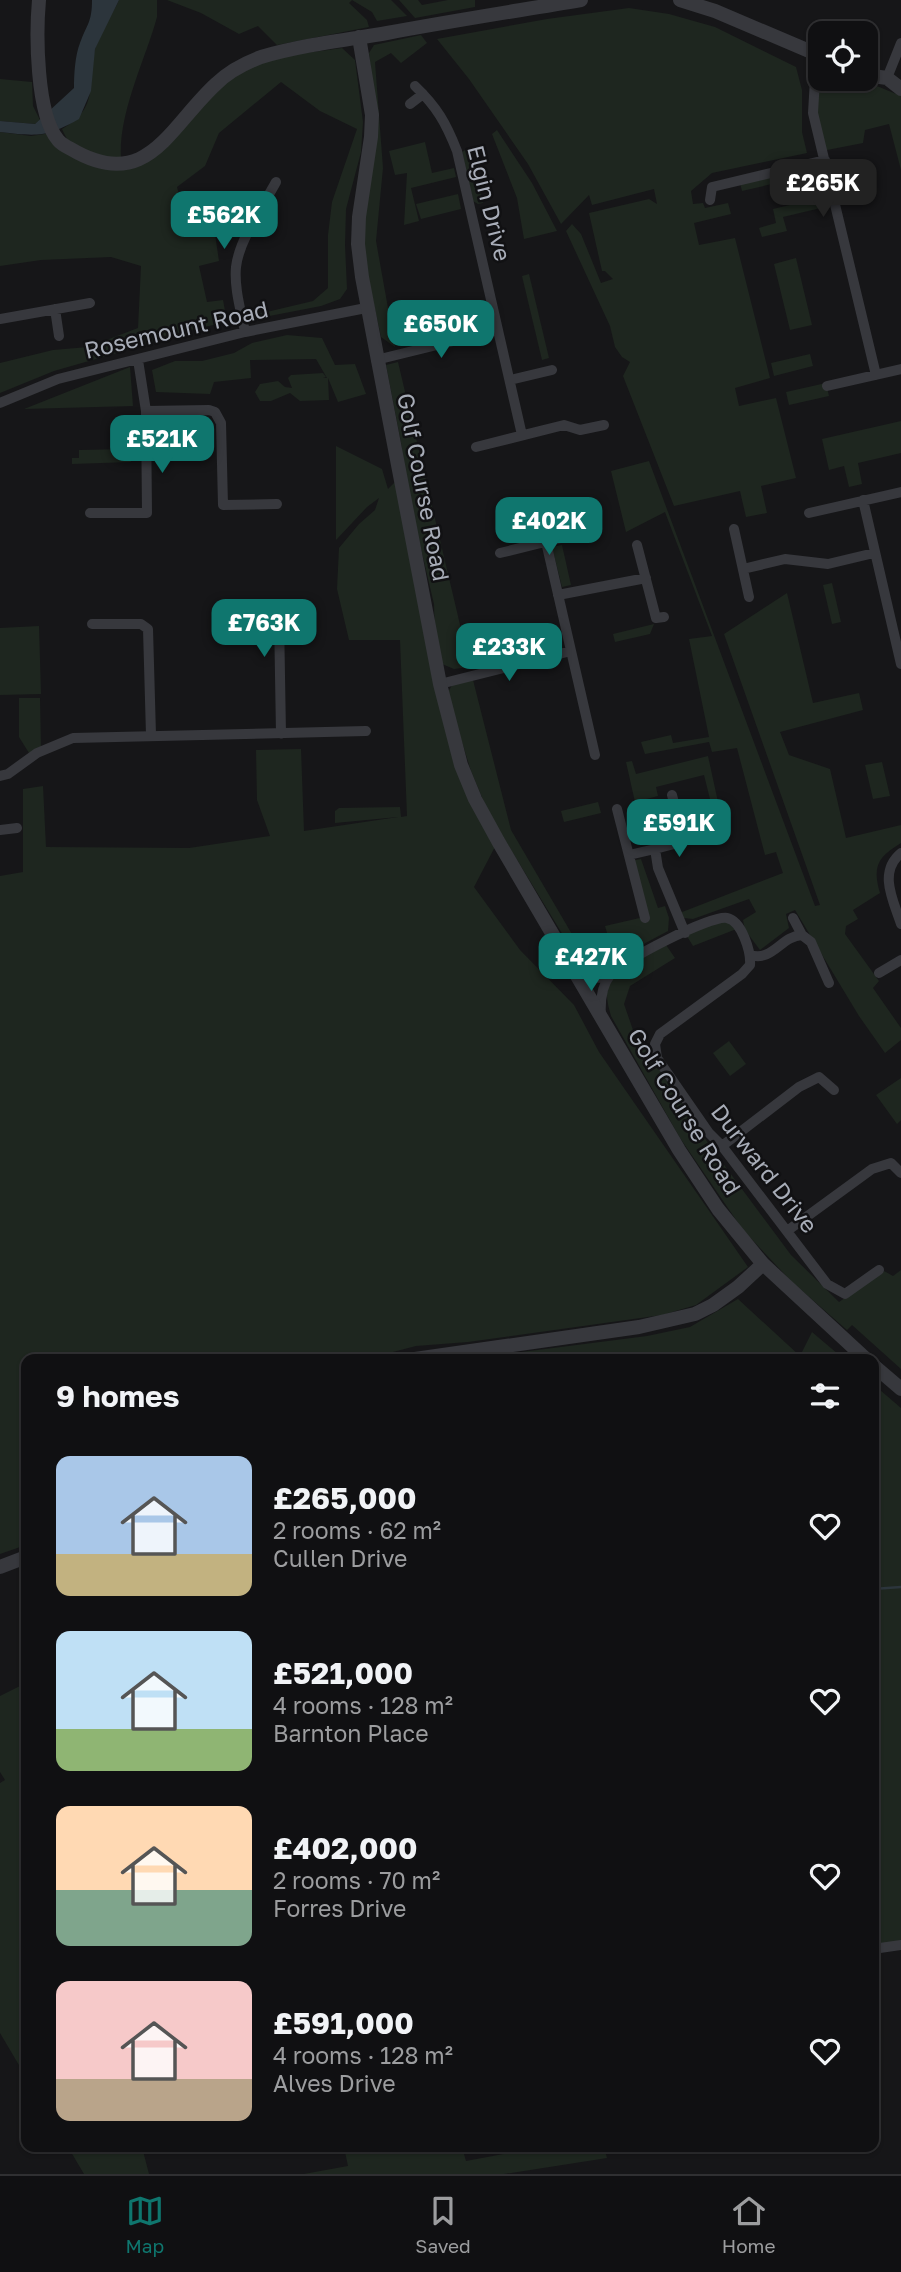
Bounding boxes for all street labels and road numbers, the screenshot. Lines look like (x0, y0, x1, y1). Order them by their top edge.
street label: Elgin Drive (462, 142, 518, 264)
street label: Rosemount Road (81, 294, 271, 364)
street label: Golf Course Road (392, 391, 456, 583)
street label: Golf Course Road (623, 1023, 747, 1199)
street label: Durward Drive (706, 1098, 824, 1238)

